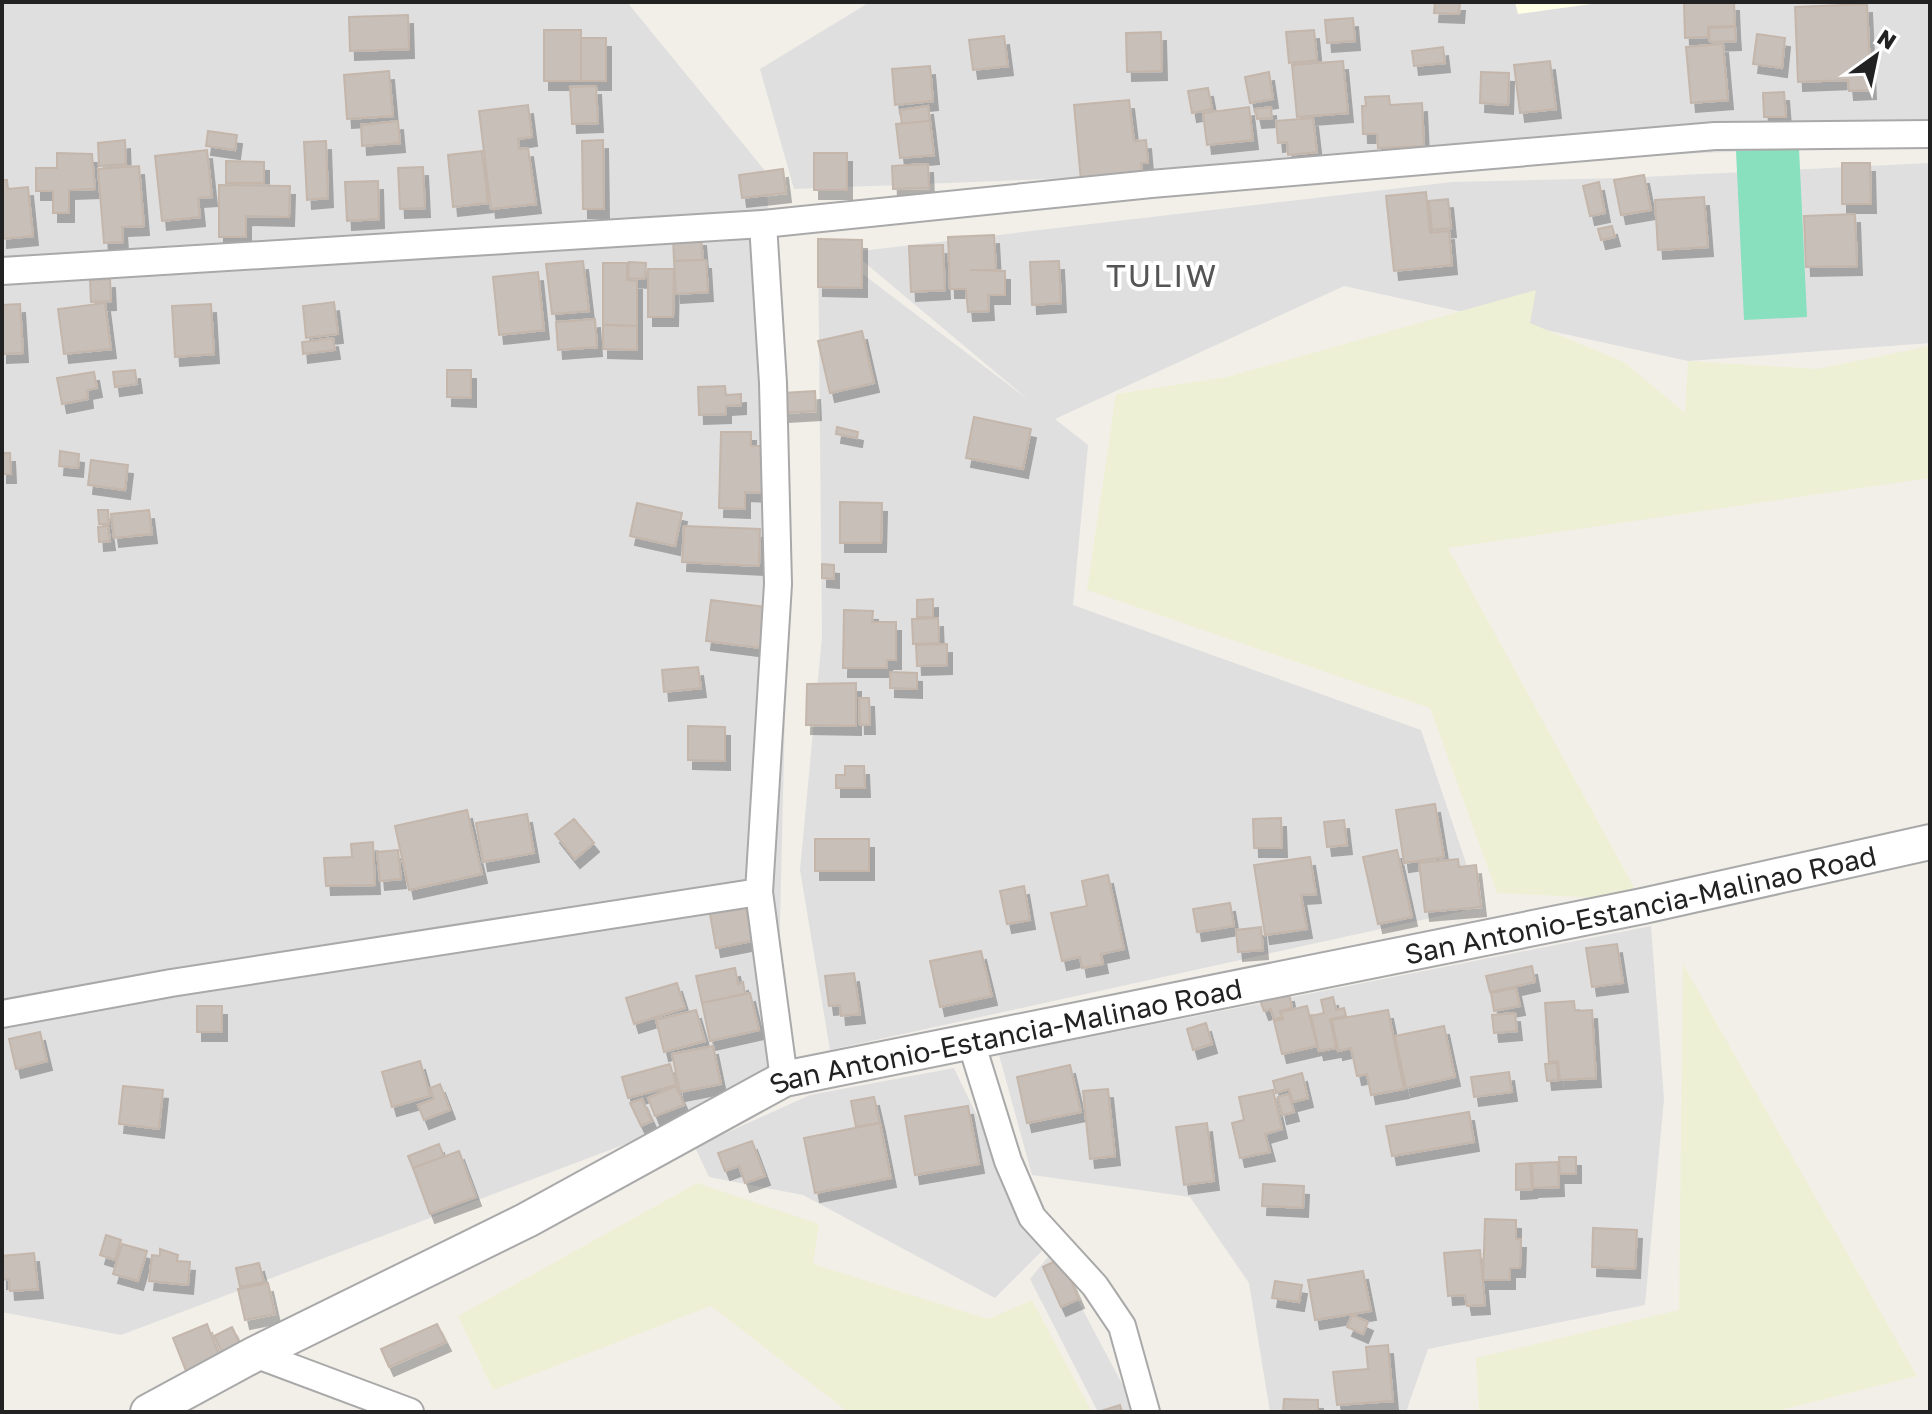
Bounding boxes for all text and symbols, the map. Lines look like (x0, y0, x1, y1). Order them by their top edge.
north arrow (1836, 16, 1916, 96)
text: N (1873, 23, 1902, 55)
district label: TULIW (1106, 256, 1218, 294)
street label: San Antonio-Estancia-Malinao Road (1402, 838, 1879, 970)
street label: San Antonio-Estancia-Malinao Road (763, 971, 1245, 1101)

